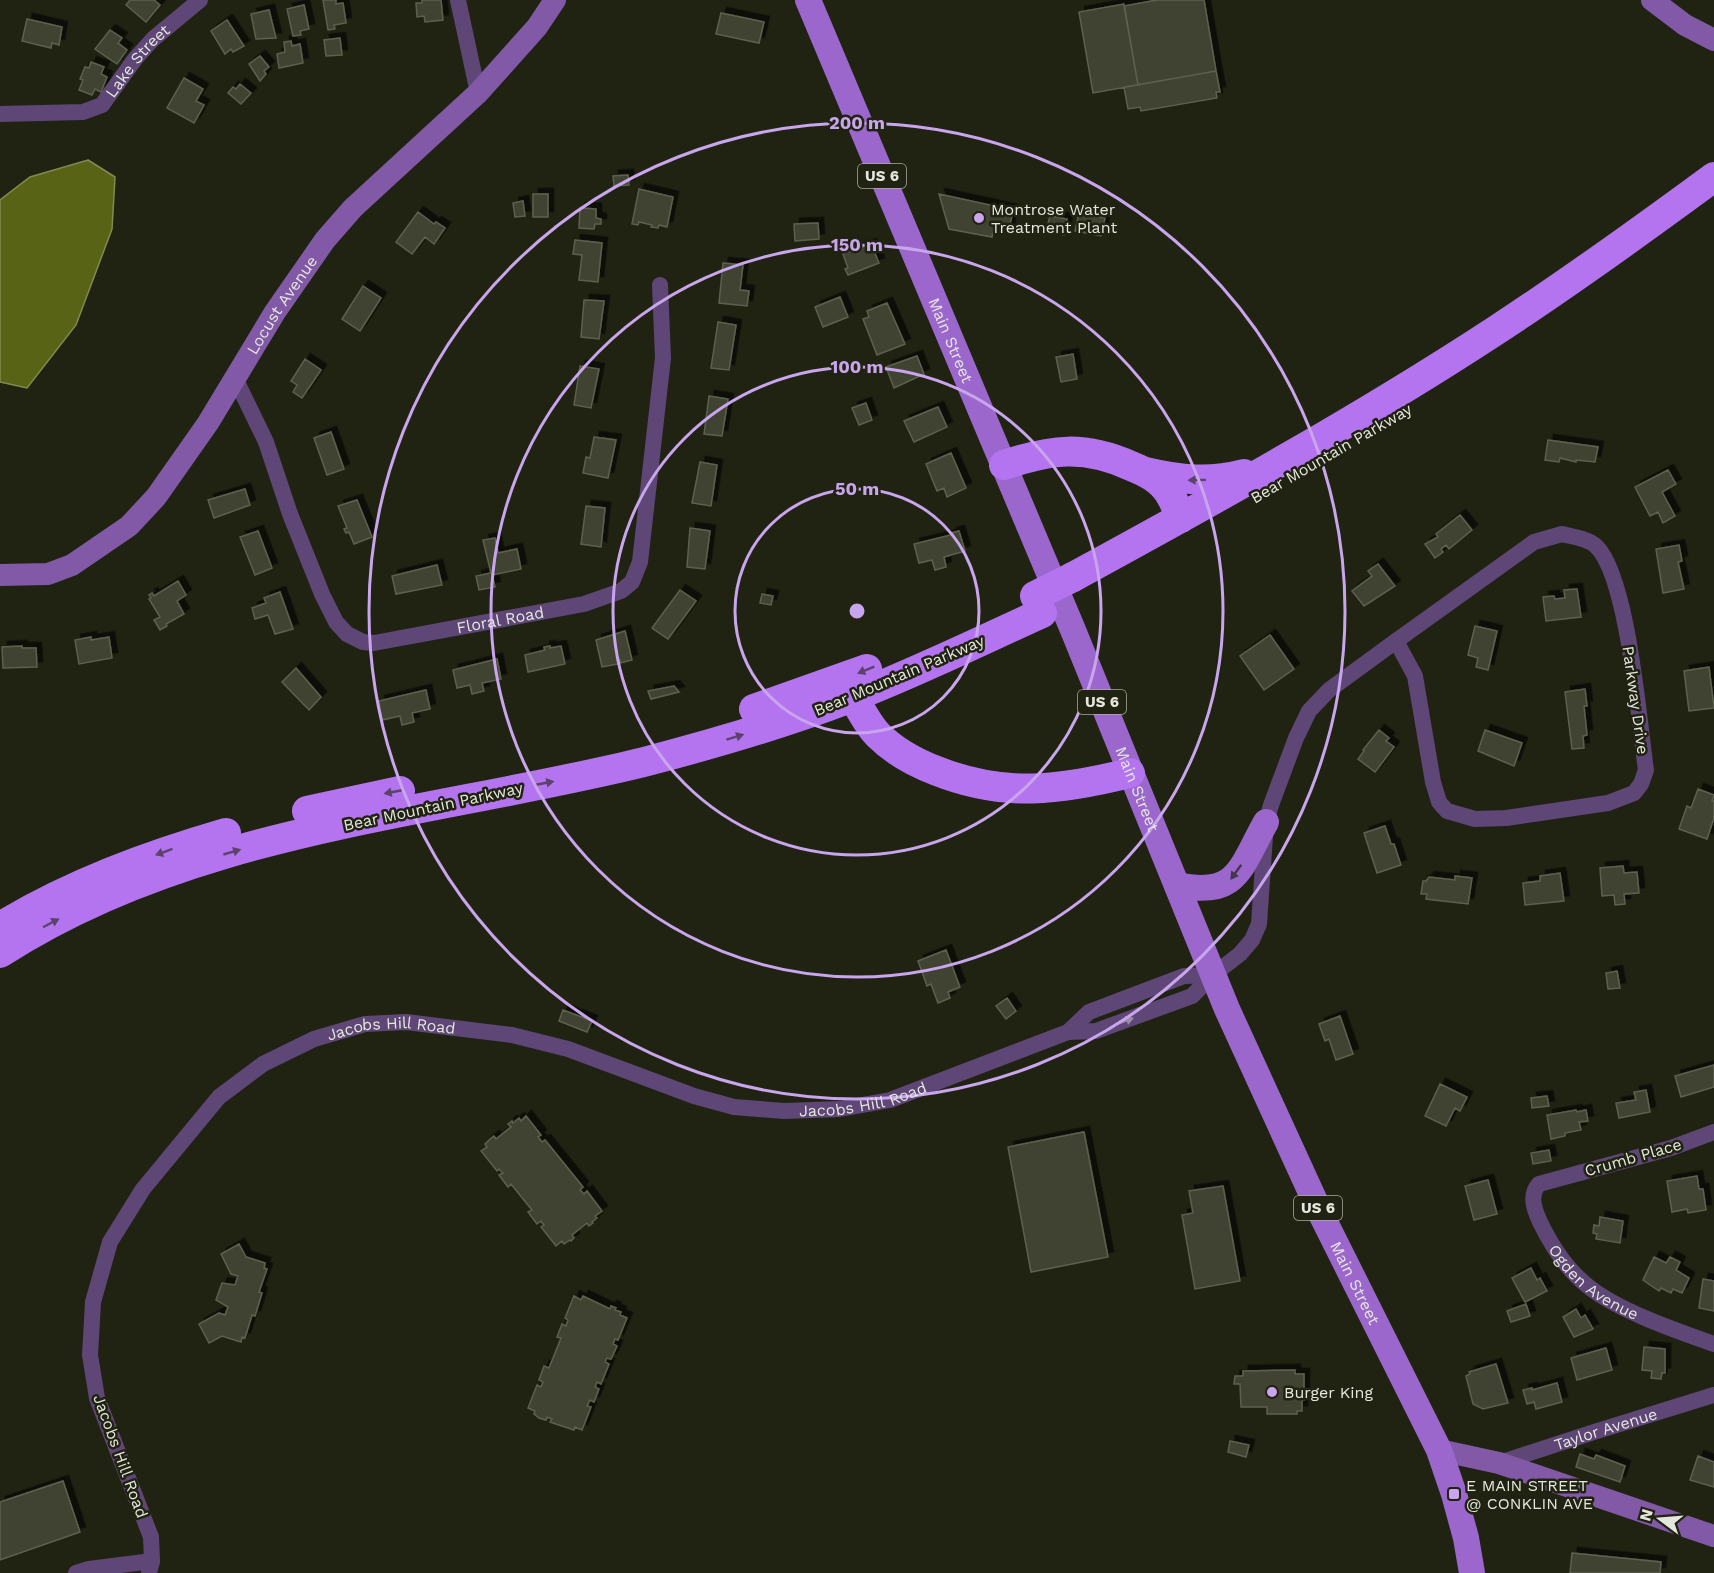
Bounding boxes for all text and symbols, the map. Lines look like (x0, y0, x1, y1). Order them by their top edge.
street label: Lake Street (101, 20, 174, 101)
text: 200 m (829, 112, 885, 133)
road number: US 6 (858, 164, 906, 188)
place label: Montrose Water Treatment Plant (991, 200, 1117, 237)
marker: Montrose Water Treatment Plant (972, 211, 986, 225)
text: 150 m (831, 234, 883, 255)
street label: Locust Avenue (243, 252, 321, 358)
street label: Main Street (924, 295, 977, 386)
text: 100 m (830, 356, 884, 377)
street label: Bear Mountain Parkway (1247, 399, 1416, 507)
one-way arrow (1188, 475, 1207, 485)
text: 50 m (835, 478, 879, 499)
centre of rings (847, 601, 867, 621)
street label: Floral Road (455, 603, 546, 637)
street label: Bear Mountain Parkway (811, 631, 988, 720)
street label: Parkway Drive (1618, 645, 1653, 756)
one-way arrow (856, 665, 874, 675)
road number: US 6 (1078, 690, 1126, 714)
one-way arrow (726, 732, 744, 741)
street label: Main Street (1111, 744, 1163, 835)
street label: Bear Mountain Parkway (342, 778, 525, 835)
one-way arrow (536, 778, 555, 787)
one-way arrow (383, 788, 402, 797)
one-way arrow (223, 847, 241, 857)
one-way arrow (155, 848, 173, 858)
one-way arrow (1231, 864, 1243, 879)
one-way arrow (42, 918, 59, 928)
street label: Jacobs Hill Road (325, 1013, 457, 1045)
one-way arrow (1116, 1015, 1134, 1025)
street label: Jacobs Hill Road (799, 1078, 929, 1120)
street label: Crumb Place (1582, 1135, 1684, 1180)
road number: US 6 (1294, 1196, 1342, 1220)
street label: Main Street (1326, 1238, 1384, 1328)
street label: Ogden Avenue (1545, 1241, 1641, 1324)
place label: Burger King (1284, 1383, 1373, 1402)
marker: Burger King (1265, 1385, 1279, 1399)
street label: Jacobs Hill Road (89, 1392, 152, 1521)
street label: Taylor Avenue (1552, 1404, 1660, 1454)
place label: E MAIN STREET @ CONKLIN AVE (1466, 1476, 1593, 1513)
marker: E MAIN STREET @ CONKLIN AVE (1447, 1487, 1461, 1501)
north arrow (1630, 1489, 1690, 1549)
text: N (1635, 1507, 1657, 1523)

